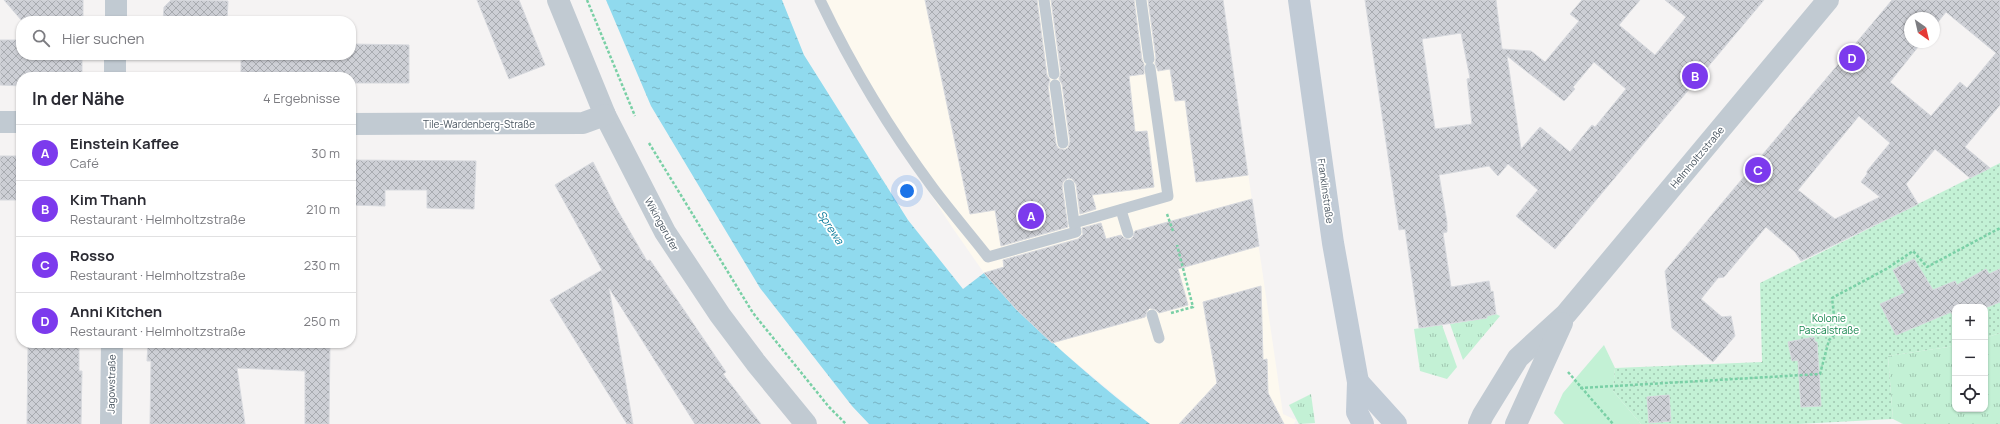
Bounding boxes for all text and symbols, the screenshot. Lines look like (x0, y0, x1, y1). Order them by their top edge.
north arrow (1904, 12, 1940, 48)
search box (16, 16, 356, 60)
icon: search (30, 27, 52, 49)
text: Hier suchen (62, 28, 144, 49)
pin: D (1839, 43, 1865, 73)
pin: B (1682, 61, 1708, 91)
text: In der Nähe (32, 87, 125, 110)
text: 4 Ergebnisse (263, 89, 340, 107)
street label: Tile-Wardenberg-Straße (423, 117, 535, 131)
street label: Helmholtzstraße (1667, 123, 1727, 191)
text: Einstein Kaffee (70, 133, 179, 154)
text: A (41, 144, 49, 162)
text: 30 m (311, 144, 340, 162)
text: Café (70, 154, 99, 172)
pin: C (1745, 155, 1771, 185)
street label: Franklinstraße (1315, 158, 1338, 225)
your location (897, 181, 917, 201)
text: Kim Thanh (70, 189, 146, 210)
street label: Wikingerufer (642, 195, 683, 253)
text: B (41, 200, 49, 218)
text: 210 m (306, 200, 340, 218)
pin: A (1018, 201, 1044, 231)
water label: Sprewa (814, 207, 848, 248)
text: Restaurant · Helmholtzstraße (70, 210, 246, 228)
text: Rosso (70, 245, 115, 266)
text: C (40, 256, 50, 274)
text: 230 m (304, 256, 340, 274)
text: Restaurant · Helmholtzstraße (70, 266, 246, 284)
text: Anni Kitchen (70, 301, 162, 322)
map controls (1952, 304, 1988, 412)
button: + (1952, 304, 1988, 340)
park label: Kolonie Pascalstraße (1799, 311, 1859, 337)
text: D (40, 312, 50, 330)
text: 250 m (304, 312, 340, 330)
text: Restaurant · Helmholtzstraße (70, 322, 246, 340)
button: − (1952, 340, 1988, 376)
street label: Jagowstraße (103, 354, 119, 414)
button: locate (1952, 376, 1988, 412)

